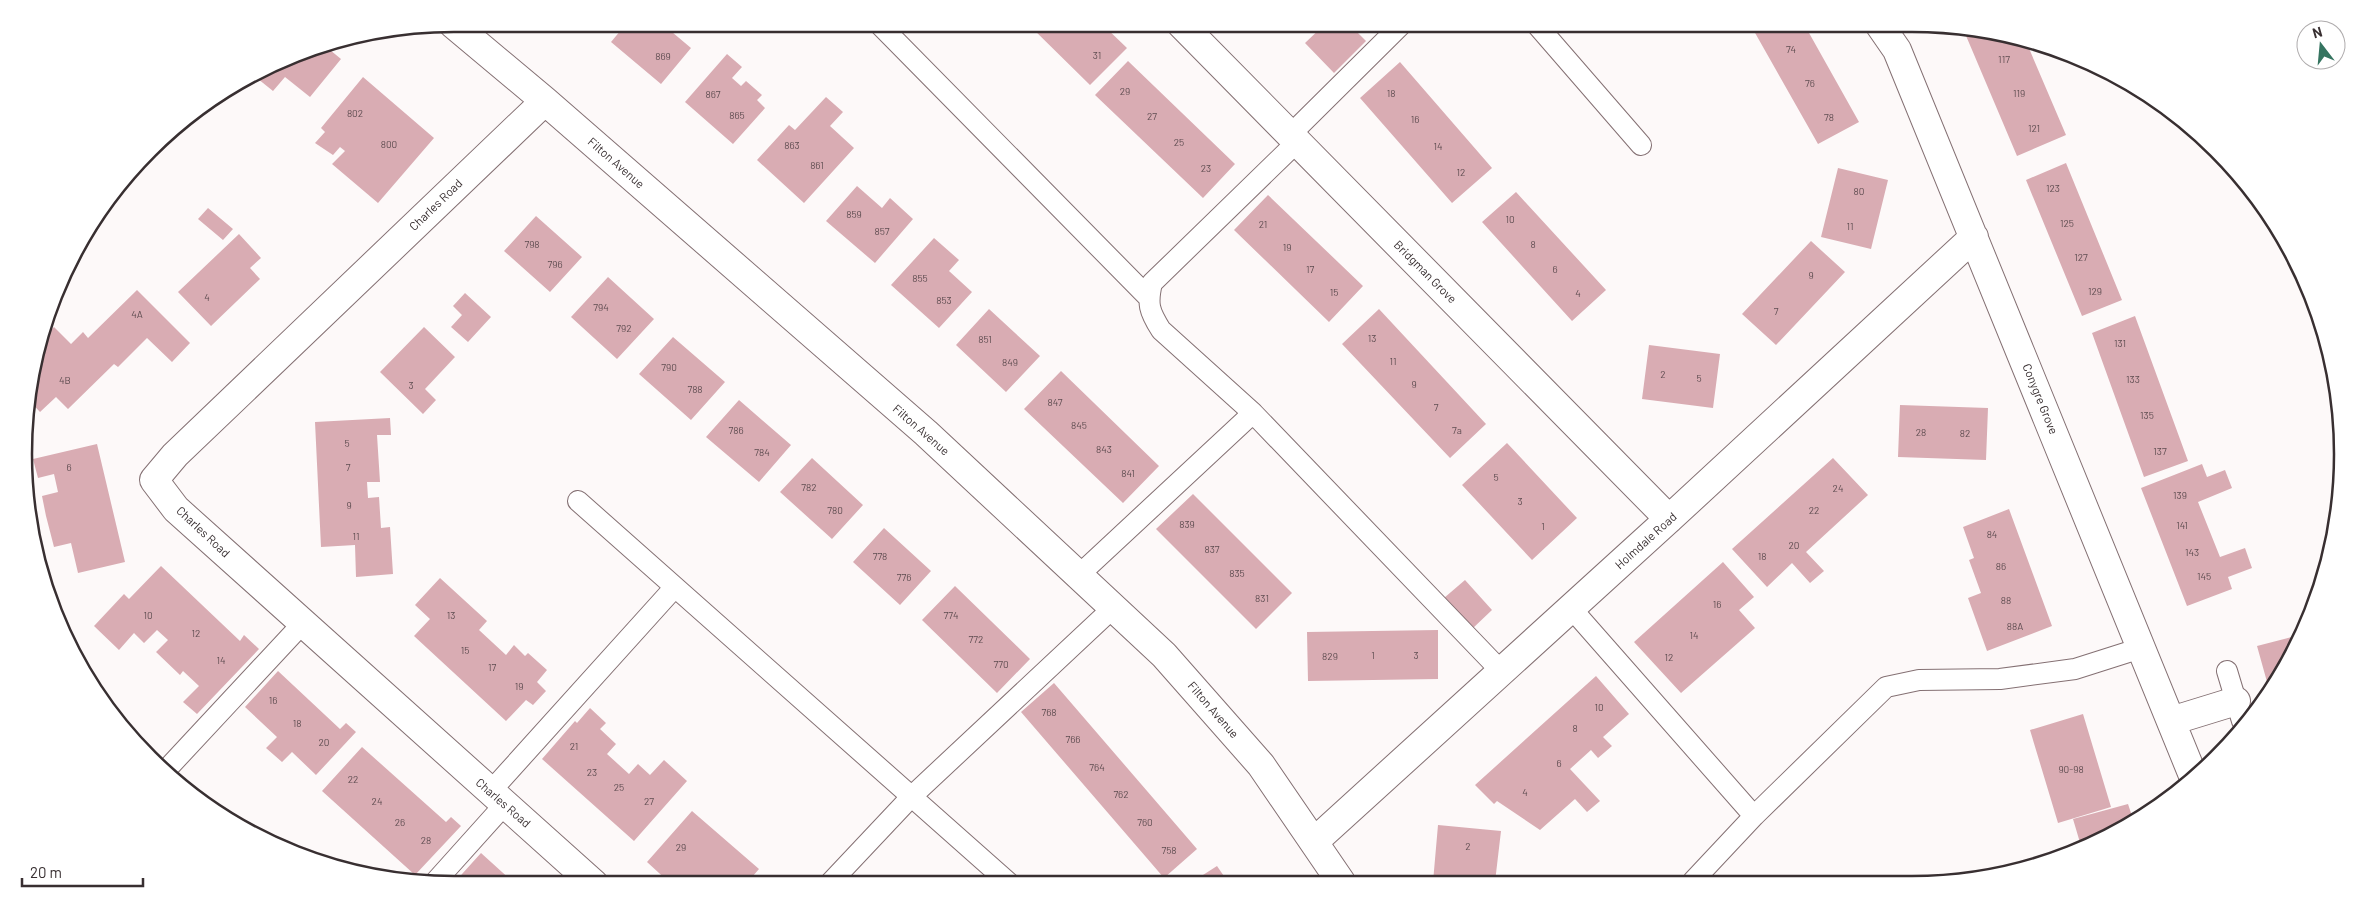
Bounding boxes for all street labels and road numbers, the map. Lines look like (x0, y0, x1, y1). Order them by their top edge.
street label: Filton Avenue (586, 134, 648, 191)
street label: Charles Road (406, 176, 465, 233)
street label: Bridgman Grove (1392, 237, 1460, 305)
street label: Conygre Grove (2020, 361, 2061, 436)
street label: Filton Avenue (891, 401, 953, 458)
street label: Charles Road (174, 503, 233, 560)
street label: Holmdale Road (1612, 509, 1679, 571)
street label: Filton Avenue (1185, 678, 1242, 740)
street label: Charles Road (473, 775, 534, 830)

